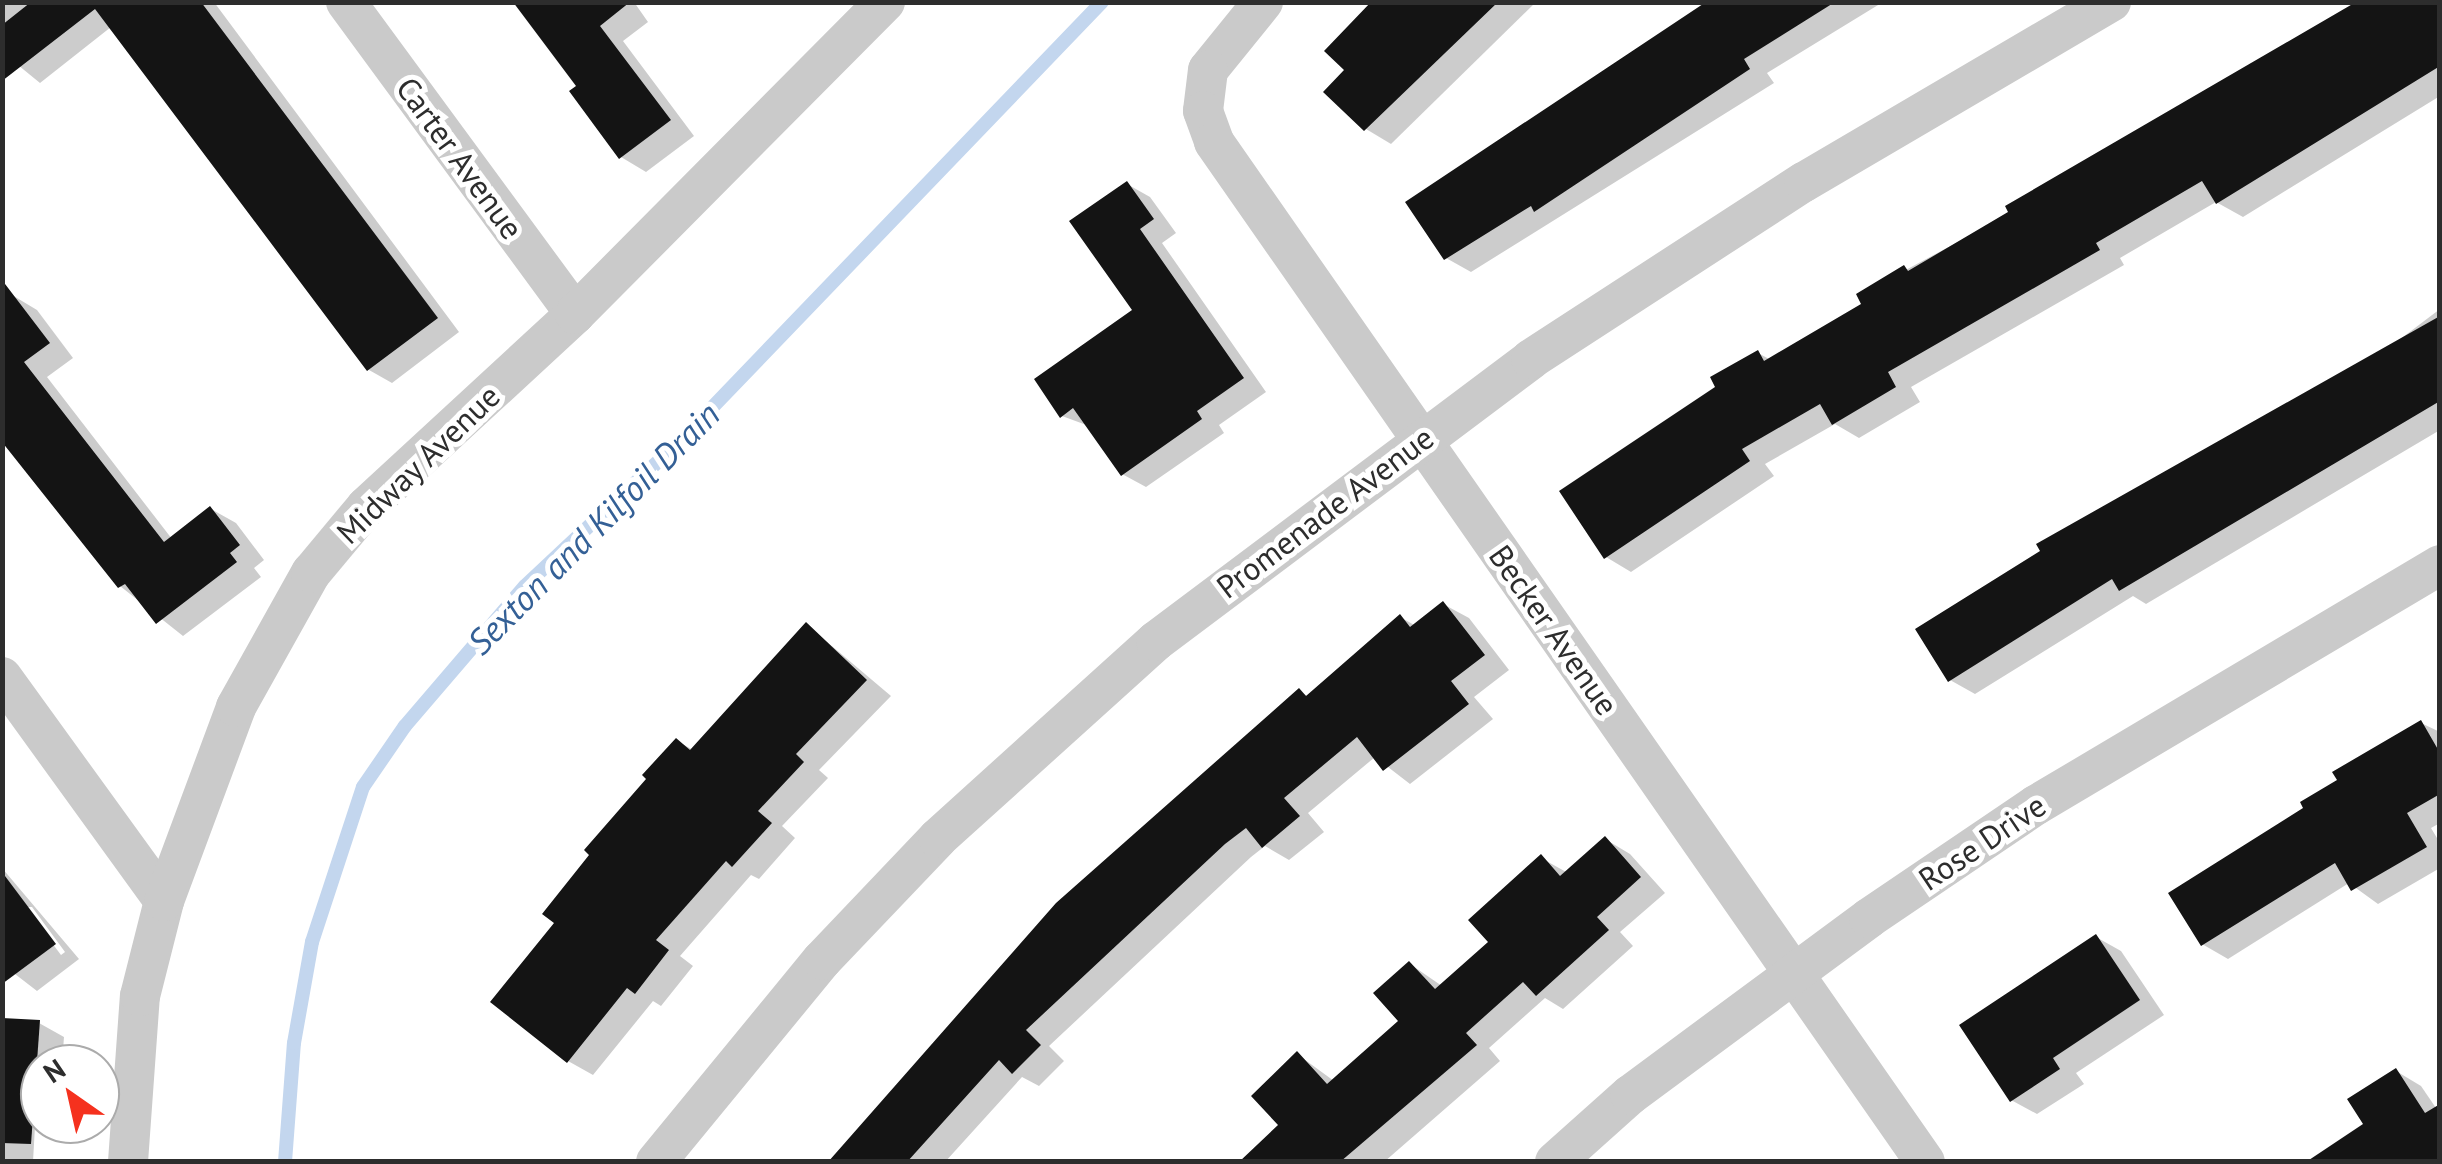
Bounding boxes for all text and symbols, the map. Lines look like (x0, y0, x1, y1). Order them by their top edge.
street label: Carter Avenue (388, 69, 532, 247)
street label: Midway Avenue (328, 376, 508, 552)
water label: Sexton and Kilfoil Drain (458, 393, 728, 663)
street label: Promenade Avenue (1209, 418, 1441, 606)
street label: Becker Avenue (1481, 537, 1627, 723)
street label: Rose Drive (1911, 786, 2053, 898)
north arrow (20, 1044, 120, 1144)
text: N (36, 1050, 72, 1091)

